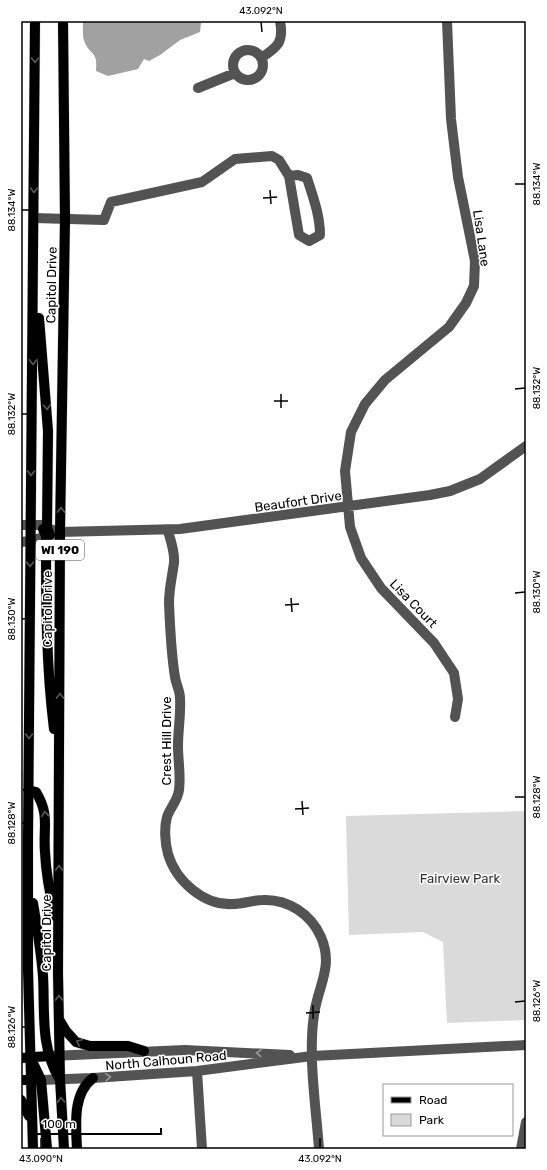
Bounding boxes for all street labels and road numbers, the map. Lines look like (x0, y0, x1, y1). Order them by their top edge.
street label: Lisa Lane (470, 209, 493, 267)
street label: Capitol Drive (43, 246, 60, 324)
street label: Beaufort Drive (254, 488, 343, 515)
road number: WI 190 (36, 540, 84, 560)
street label: Capitol Drive (40, 571, 55, 647)
street label: Lisa Court (387, 576, 440, 631)
street label: Crest Hill Drive (159, 697, 174, 785)
street label: Capitol Drive (39, 895, 54, 971)
street label: North Calhoun Road (105, 1048, 227, 1073)

